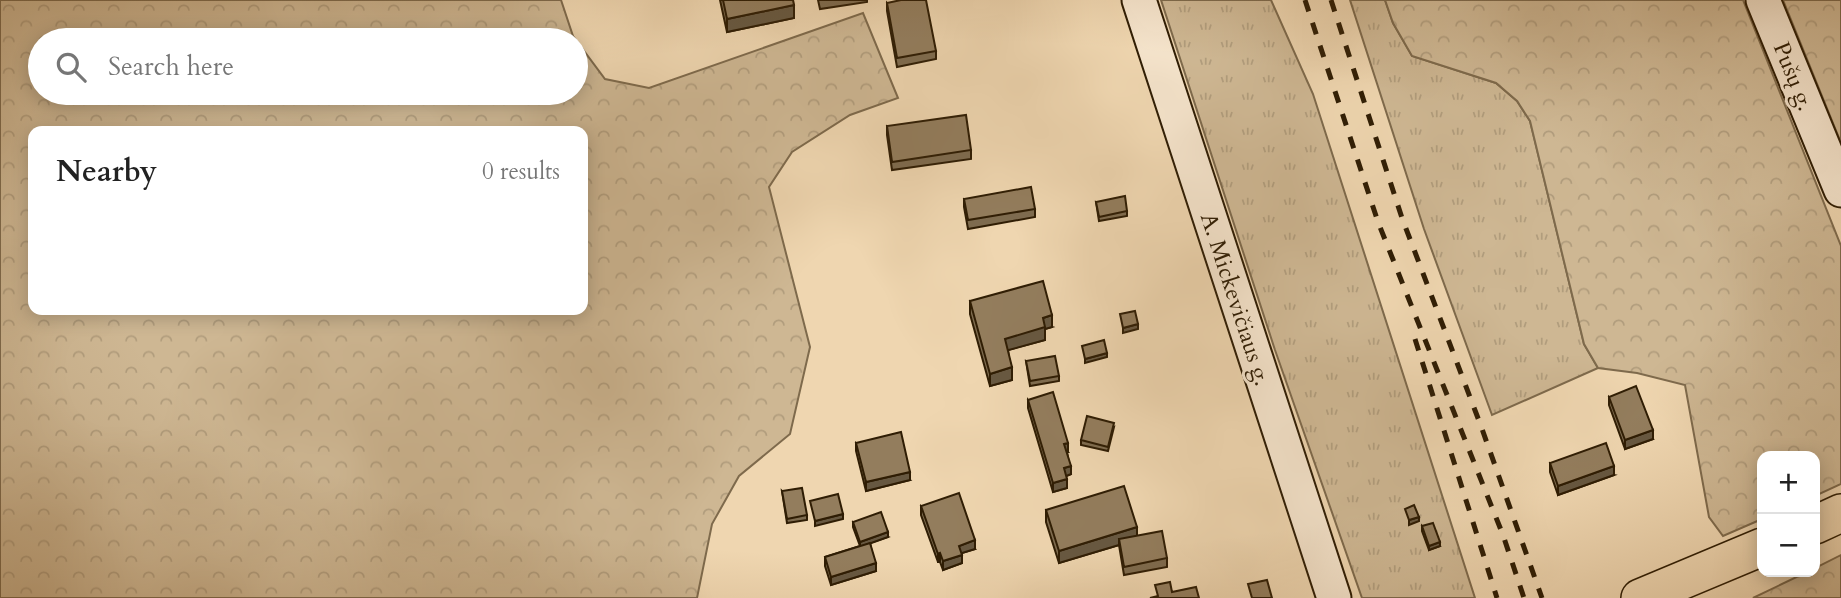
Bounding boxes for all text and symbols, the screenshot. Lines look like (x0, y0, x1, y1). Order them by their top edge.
search box (28, 28, 588, 105)
street label: Pušų g. (1766, 37, 1821, 115)
icon: search (52, 48, 90, 86)
text: Search here (108, 49, 234, 84)
text: Nearby (56, 151, 157, 192)
text: 0 results (482, 156, 560, 187)
street label: A. Mickevičiaus g. (1193, 209, 1278, 390)
map controls (1757, 451, 1820, 577)
button: + (1757, 451, 1820, 514)
button: − (1757, 514, 1820, 577)

